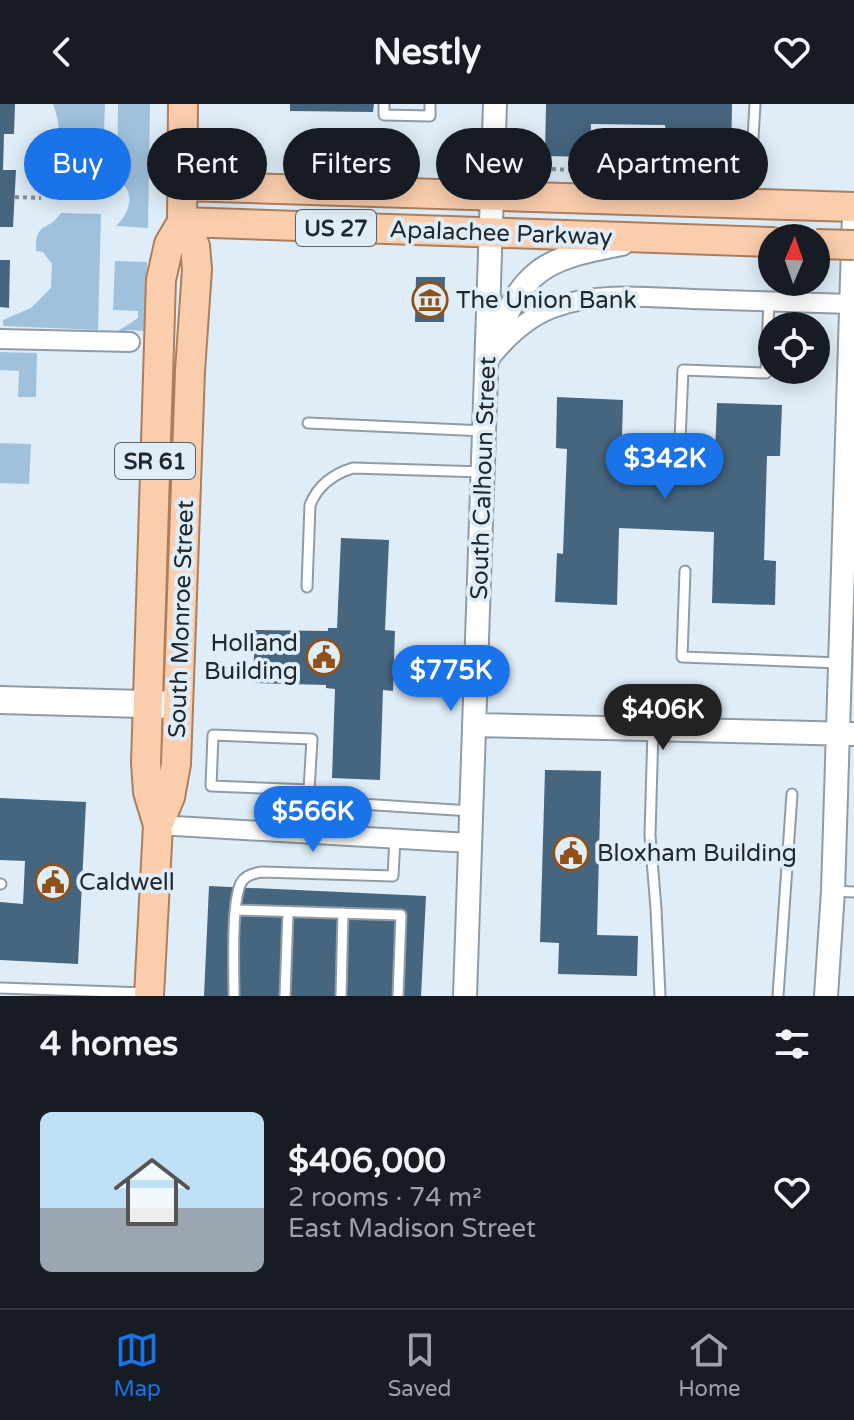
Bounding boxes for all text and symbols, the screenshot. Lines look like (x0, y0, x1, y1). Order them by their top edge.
icon: back (40, 30, 84, 74)
icon: heart (770, 30, 814, 74)
text: Nestly (373, 31, 481, 74)
chip: Buy (24, 128, 131, 200)
chip: Rent (147, 128, 267, 200)
chip: Filters (283, 128, 420, 200)
chip: New (436, 128, 552, 200)
chip: Apartment (568, 128, 768, 200)
road number: US 27 (296, 210, 376, 246)
street label: Apalachee Parkway (389, 215, 613, 252)
north arrow (758, 224, 830, 296)
map controls (758, 224, 830, 384)
museum icon: The Union Bank (411, 281, 449, 319)
place label: The Union Bank (456, 286, 637, 315)
button: locate (758, 312, 830, 384)
street label: South Calhoun Street (465, 356, 502, 600)
pin: $342K (609, 433, 721, 501)
road number: SR 61 (115, 443, 195, 479)
text: $342K (624, 443, 706, 474)
street label: South Monroe Street (163, 500, 200, 738)
place label: Holland Building (204, 629, 298, 686)
public building icon: Holland Building (305, 638, 343, 676)
pin: $775K (395, 645, 507, 713)
text: $775K (410, 655, 492, 686)
pin: $406K (607, 684, 719, 752)
text: $406K (622, 694, 704, 725)
pin: $566K (257, 786, 369, 854)
text: $566K (272, 796, 354, 827)
public building icon: Bloxham Building (552, 834, 590, 872)
place label: Bloxham Building (597, 839, 797, 868)
public building icon: Caldwell (34, 863, 72, 901)
place label: Caldwell (79, 868, 175, 897)
icon: filters (770, 1022, 814, 1066)
text: 4 homes (40, 1024, 178, 1065)
text: $406,000 (288, 1141, 446, 1182)
icon: home (104, 1144, 200, 1240)
icon: heart (770, 1170, 814, 1214)
text: 2 rooms · 74 m² (288, 1182, 482, 1213)
text: East Madison Street (288, 1213, 536, 1244)
tab: Map (113, 1328, 161, 1402)
tab: Saved (388, 1328, 451, 1402)
tab: Home (678, 1328, 741, 1402)

